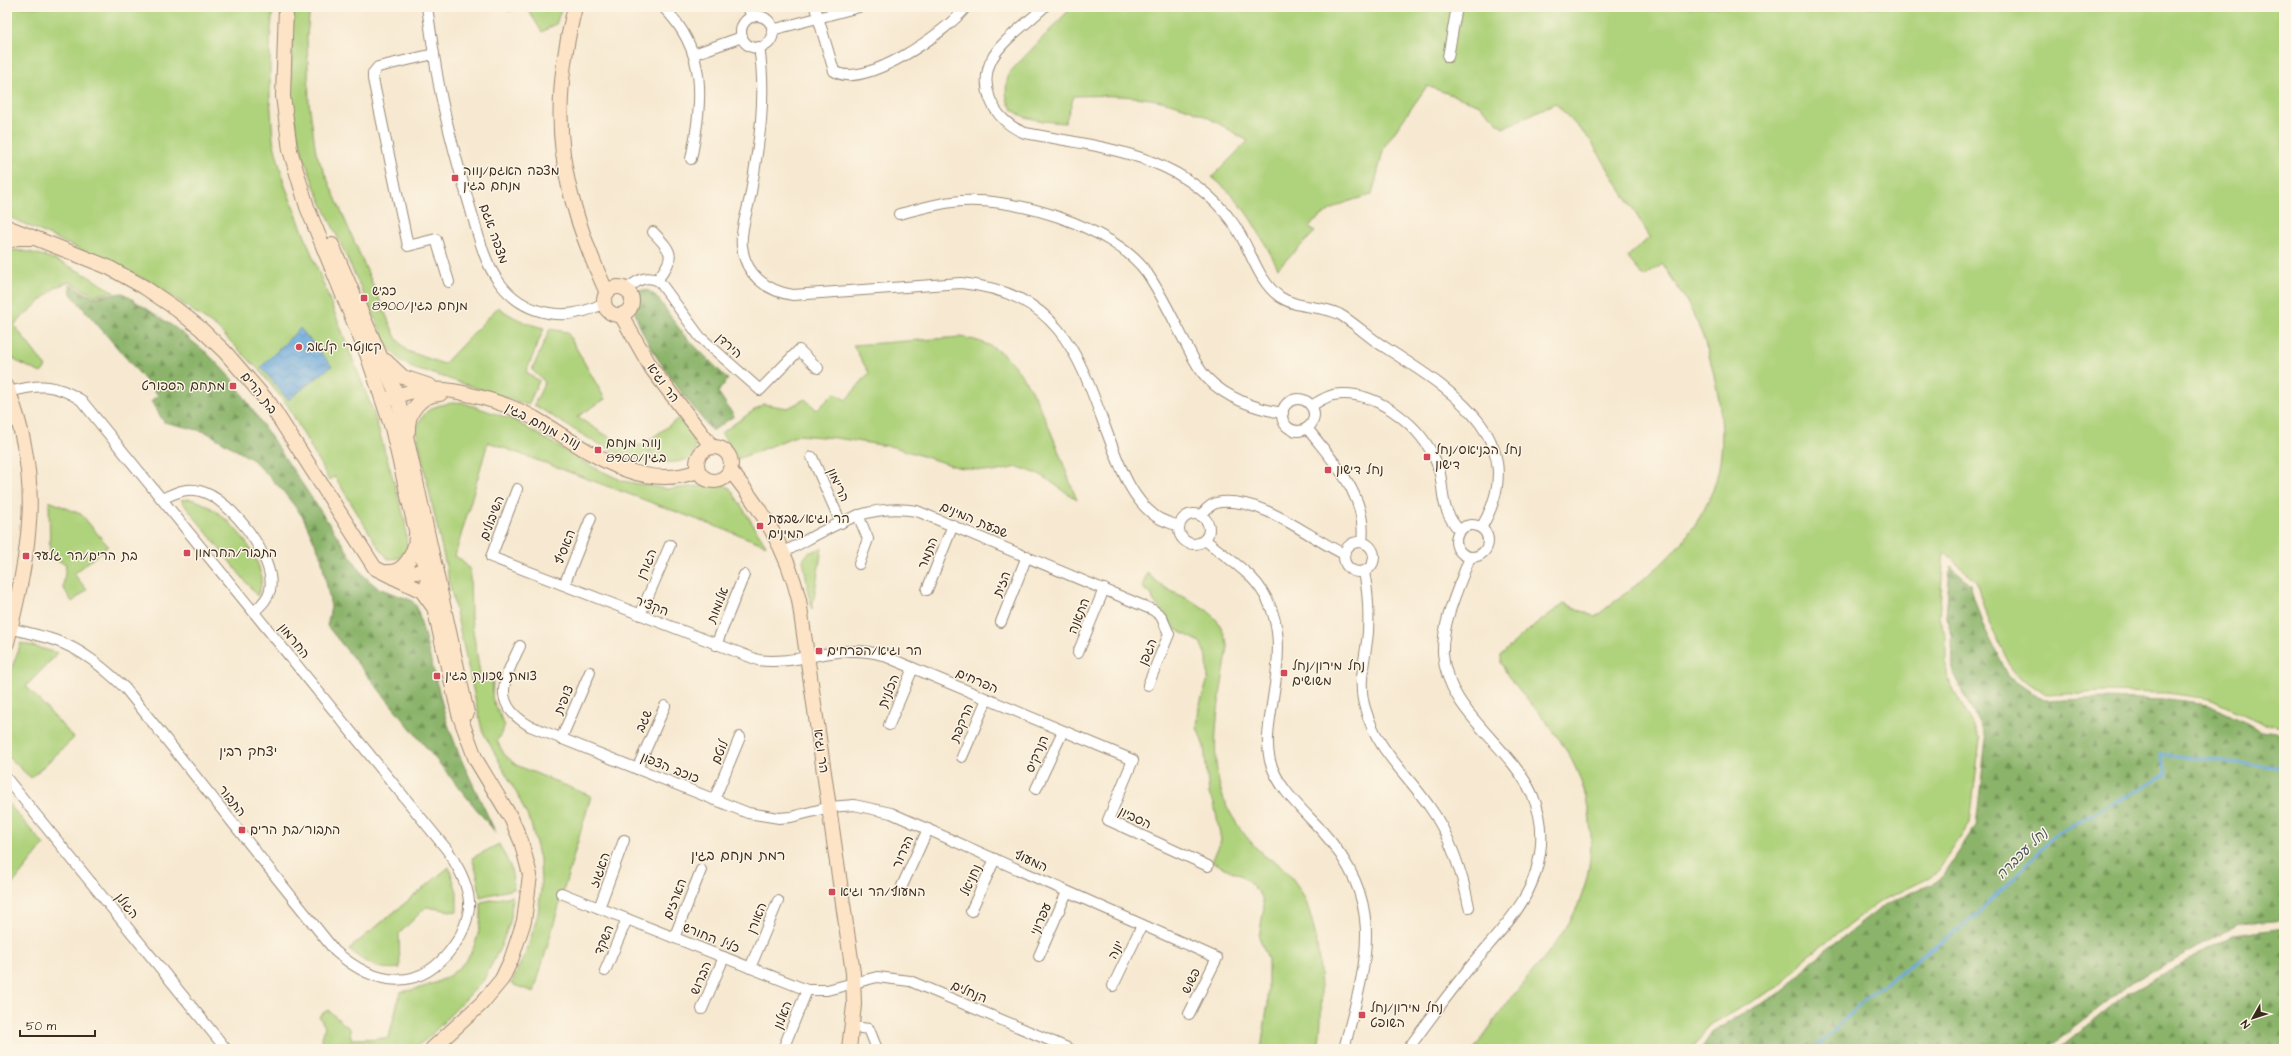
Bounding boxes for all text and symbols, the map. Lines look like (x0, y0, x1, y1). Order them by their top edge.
place label: מצפה האגם/נווה מנחם בגין (463, 162, 560, 195)
marker: מצפה האגם/נווה מנחם בגין (450, 173, 460, 183)
street label: מצפה אגם (475, 202, 513, 266)
place label: כביש 8900/מנחם בגין (372, 282, 468, 315)
marker: כביש 8900/מנחם בגין (359, 293, 369, 303)
street label: הירדן (712, 329, 746, 363)
place label: קאנטרי קלאב (307, 338, 382, 356)
marker: קאנטרי קלאב (294, 342, 304, 352)
street label: הר וגיא (643, 360, 683, 406)
street label: בת הרים (237, 368, 281, 418)
place label: מתחם הספורט (141, 377, 225, 395)
marker: מתחם הספורט (228, 381, 238, 391)
street label: נווה מנחם בגין (502, 399, 584, 453)
place label: נווה מנחם בגין/8900 (606, 434, 667, 467)
place label: נחל הבניאס/נחל דישון (1435, 441, 1522, 474)
marker: נווה מנחם בגין/8900 (593, 445, 603, 455)
marker: נחל הבניאס/נחל דישון (1422, 452, 1432, 462)
place label: נחל דישון (1336, 461, 1384, 479)
street label: הרימון (823, 465, 853, 505)
marker: נחל דישון (1323, 465, 1333, 475)
street label: השיבולים (475, 493, 509, 543)
street label: שבעת המינים (937, 498, 1011, 542)
place label: הר וגיא/שבעת המינים (767, 510, 850, 543)
marker: הר וגיא/שבעת המינים (755, 521, 765, 531)
street label: האסיף (550, 527, 580, 567)
street label: התמר (913, 534, 943, 572)
place label: התבור/החרמון (195, 544, 277, 562)
street label: הגורן (633, 546, 661, 582)
place label: בת הרים/הר גלעד (34, 547, 138, 565)
marker: התבור/החרמון (182, 548, 192, 558)
marker: בת הרים/הר גלעד (21, 551, 31, 561)
street label: הזית (988, 568, 1015, 601)
street label: אלומות (702, 584, 733, 627)
street label: הקציר (633, 591, 671, 621)
street label: התאנה (1064, 595, 1094, 637)
street label: החרמון (274, 620, 314, 662)
street label: הגפן (1134, 636, 1162, 668)
place label: הר וגיא/הפרחים (827, 642, 922, 660)
marker: הר וגיא/הפרחים (814, 646, 824, 656)
place label: נחל מירון/נחל משושים (1292, 657, 1365, 690)
street label: הפרחים (953, 664, 1001, 698)
place label: צומת שכונת בגין (445, 667, 537, 685)
marker: נחל מירון/נחל משושים (1279, 668, 1289, 678)
marker: צומת שכונת בגין (432, 671, 442, 681)
street label: הכלנית (874, 671, 904, 711)
street label: צופית (549, 682, 578, 718)
street label: הרקפת (945, 701, 978, 746)
street label: שגב (631, 706, 657, 735)
street label: הר וגיא (809, 728, 833, 774)
street label: הנרקיס (1021, 732, 1053, 776)
street label: לוטם (707, 736, 734, 767)
district label: יצחק רבין (219, 742, 277, 762)
street label: כוכב הצפון (638, 748, 702, 788)
street label: התבור (214, 782, 250, 820)
street label: הסביון (1116, 802, 1154, 834)
place label: התבור/בת הרים (250, 821, 340, 839)
water label: נחל עכברה (1992, 823, 2053, 884)
marker: התבור/בת הרים (237, 825, 247, 835)
street label: הדרור (888, 833, 918, 871)
district label: רמת מנחם בגין (691, 846, 785, 866)
street label: המעוף (1011, 846, 1051, 876)
street label: האגוז (585, 850, 615, 890)
street label: נחניאל (956, 861, 986, 899)
street label: הארזים (659, 876, 691, 922)
place label: המעוף/הר וגיא (840, 883, 926, 901)
marker: המעוף/הר וגיא (827, 887, 837, 897)
street label: הגולן (111, 889, 143, 923)
street label: עפרוני (1026, 899, 1056, 938)
street label: האורן (743, 900, 771, 936)
street label: כליל החורש (680, 918, 742, 958)
street label: השקד (590, 922, 618, 958)
street label: יונה (1104, 938, 1128, 962)
street label: הברוש (686, 958, 716, 998)
street label: פשוש (1177, 965, 1205, 997)
street label: הנחלים (948, 976, 990, 1008)
street label: האלון (769, 998, 797, 1032)
north arrow (2233, 998, 2273, 1038)
place label: נחל מירון/נחל השופט (1370, 999, 1443, 1032)
marker: נחל מירון/נחל השופט (1357, 1010, 1367, 1020)
scale bar (20, 1012, 95, 1038)
text: N (2238, 1017, 2254, 1031)
text: 50 m (26, 1018, 57, 1035)

